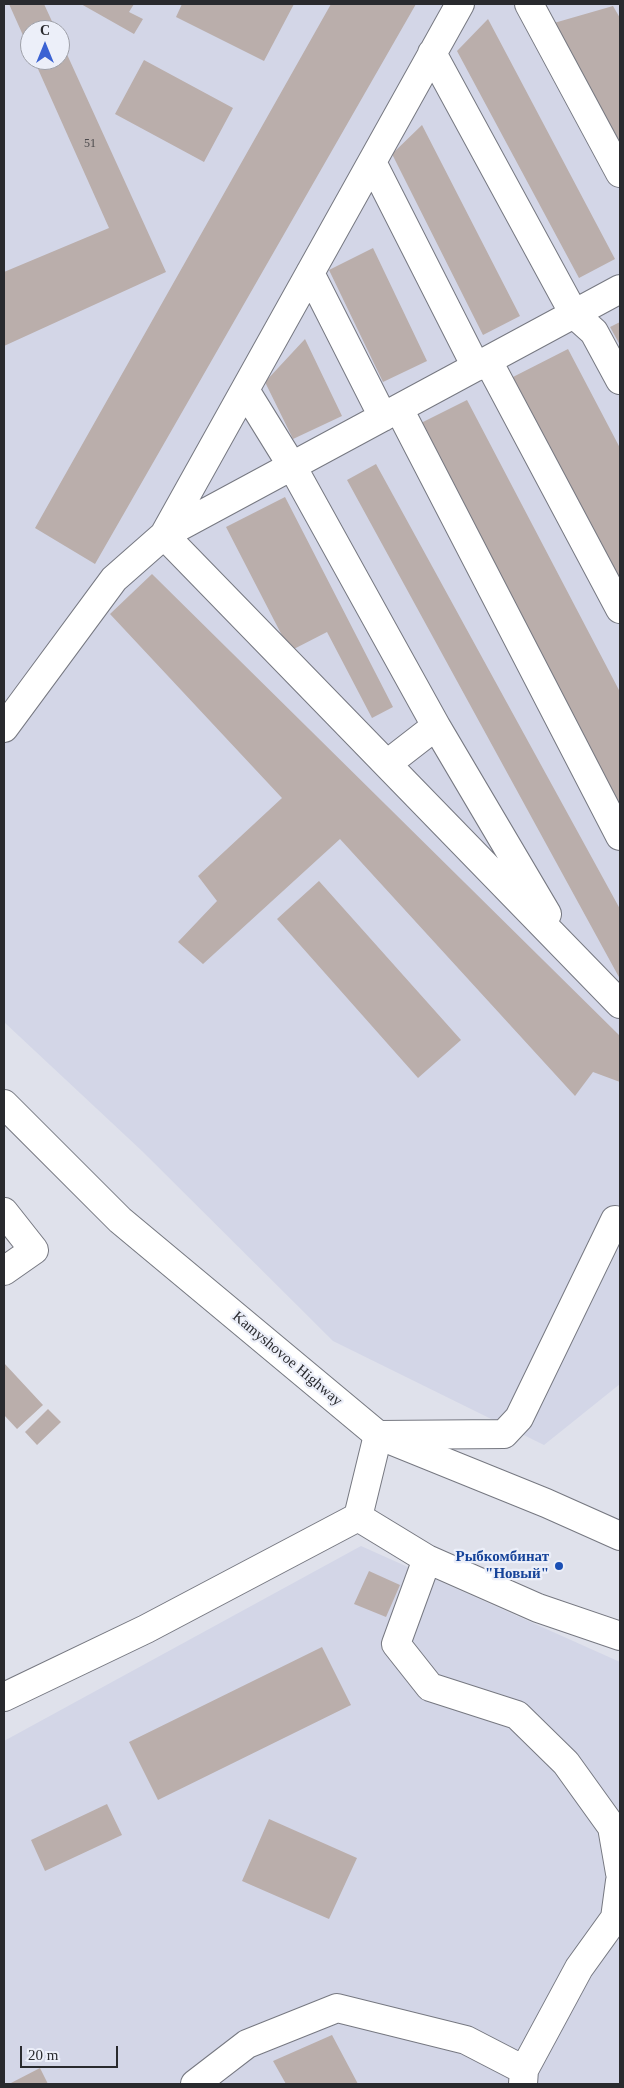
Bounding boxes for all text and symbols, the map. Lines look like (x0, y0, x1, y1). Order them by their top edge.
north arrow (20, 20, 70, 70)
text: С (40, 23, 50, 38)
house number: 51 (84, 137, 96, 151)
street label: Kamyshovoe Highway (228, 1308, 346, 1410)
place label: Рыбкомбинат "Новый" (455, 1548, 549, 1583)
marker: Рыбкомбинат "Новый" (553, 1560, 565, 1572)
scale bar (22, 2036, 120, 2068)
text: 20 m (28, 2047, 58, 2063)

